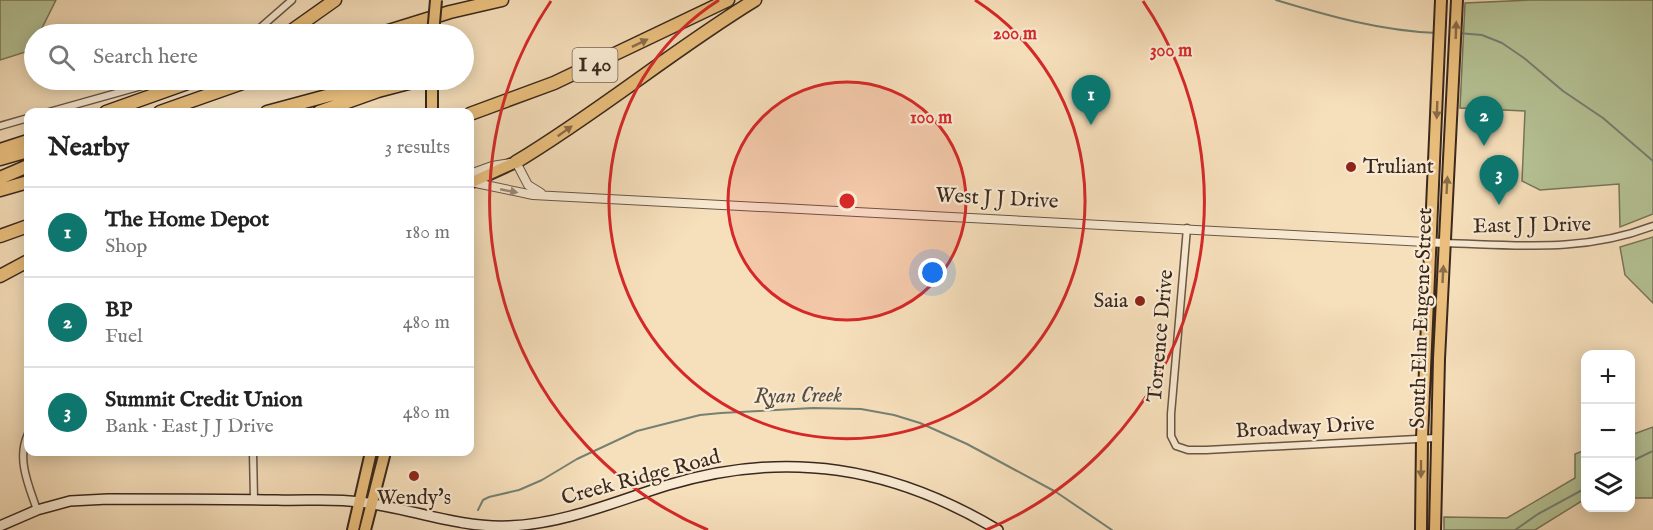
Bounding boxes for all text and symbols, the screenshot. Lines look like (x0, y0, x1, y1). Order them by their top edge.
one-way arrow (1451, 20, 1460, 39)
text: 200 m (993, 23, 1037, 46)
search box (24, 24, 474, 90)
one-way arrow (631, 39, 648, 48)
text: 300 m (1150, 40, 1192, 63)
icon: search (45, 41, 78, 74)
text: Search here (93, 43, 198, 71)
road number: I 40 (572, 48, 618, 82)
pin: 1 (1072, 76, 1110, 125)
pin: 2 (1464, 96, 1504, 146)
one-way arrow (1432, 100, 1441, 119)
text: 100 m (910, 107, 952, 130)
one-way arrow (556, 125, 572, 137)
text: Nearby (48, 131, 129, 164)
text: 3 results (385, 135, 450, 160)
place label: Truliant (1363, 154, 1434, 181)
pin: 3 (1480, 156, 1518, 205)
marker: Truliant (1344, 160, 1358, 174)
one-way arrow (1443, 175, 1452, 194)
street label: West J J Drive (935, 182, 1059, 216)
one-way arrow (500, 187, 519, 196)
centre of rings (837, 191, 857, 211)
text: The Home Depot (105, 206, 269, 234)
street label: South Elm Eugene Street (1405, 207, 1439, 429)
street label: East J J Drive (1473, 211, 1592, 241)
text: 1 (64, 220, 71, 245)
text: 180 m (405, 220, 450, 245)
text: Shop (105, 234, 147, 259)
your location (918, 258, 947, 287)
one-way arrow (1438, 265, 1447, 284)
street label: Torrence Drive (1142, 268, 1180, 403)
place label: Saia (1093, 288, 1129, 315)
marker: Saia (1133, 294, 1147, 308)
text: BP (105, 296, 132, 324)
text: 2 (63, 310, 72, 335)
text: 480 m (403, 310, 450, 335)
text: Fuel (105, 324, 143, 349)
map controls (1581, 350, 1635, 512)
button: + (1581, 350, 1635, 404)
water label: Ryan Creek (754, 381, 843, 411)
text: Summit Credit Union (105, 386, 303, 414)
text: 3 (64, 400, 71, 425)
text: 480 m (403, 400, 450, 425)
button: − (1581, 404, 1635, 458)
street label: Broadway Drive (1235, 411, 1376, 445)
text: Bank · East J J Drive (105, 414, 274, 439)
street label: Creek Ridge Road (559, 444, 724, 512)
button: layers (1581, 458, 1635, 512)
one-way arrow (1416, 459, 1426, 478)
marker: Wendy's (407, 469, 421, 483)
place label: Wendy's (377, 485, 451, 512)

